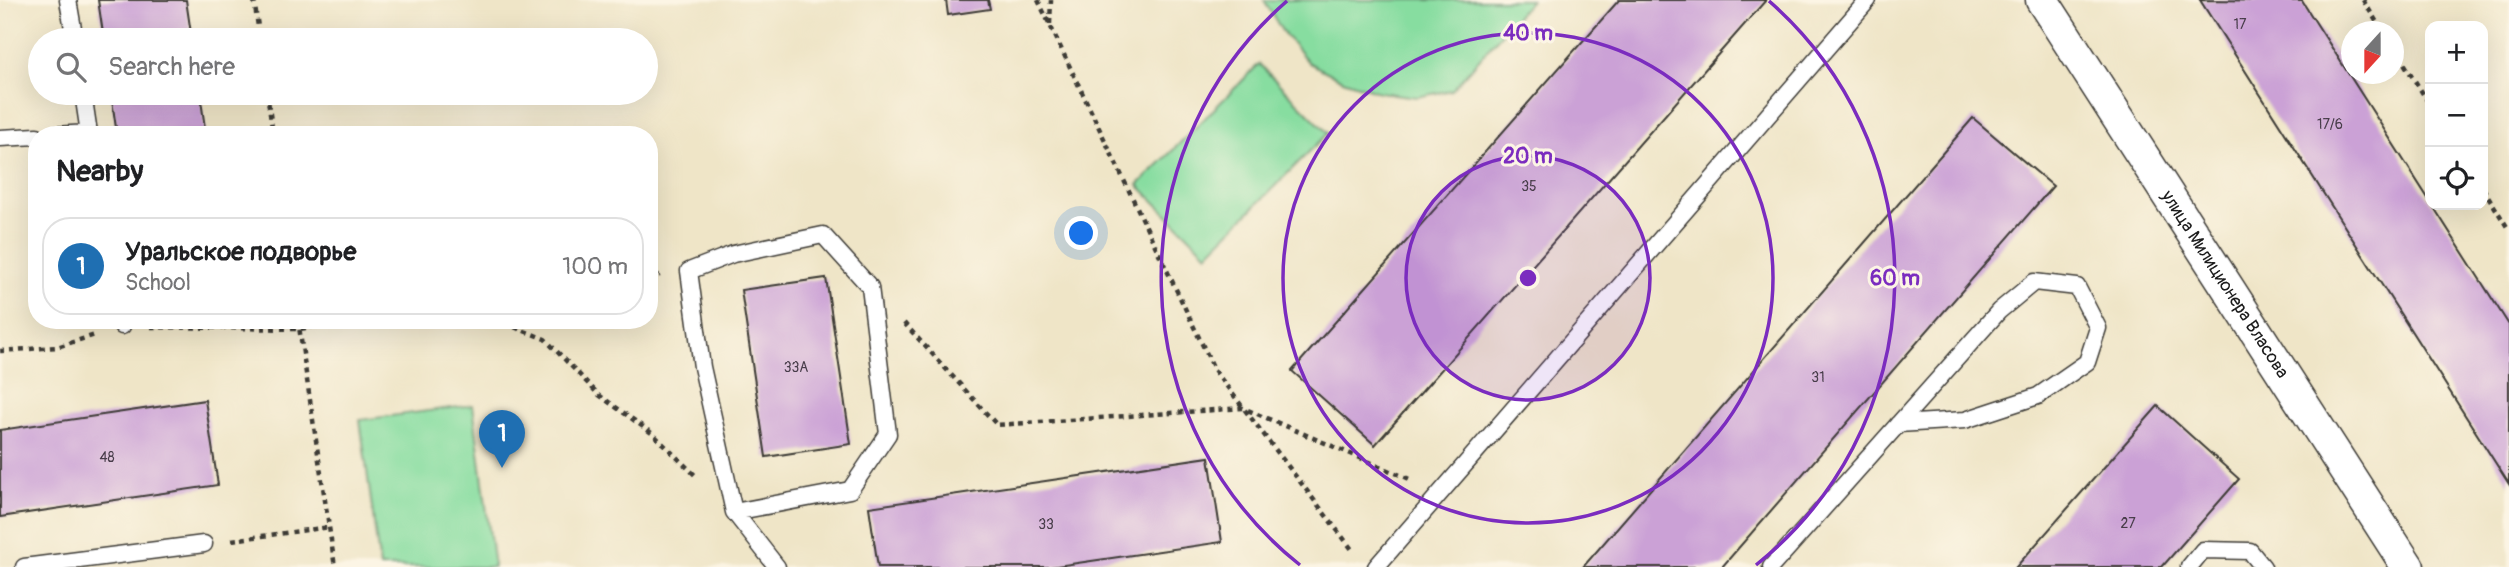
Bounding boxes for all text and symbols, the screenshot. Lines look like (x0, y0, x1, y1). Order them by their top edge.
house number: 17 (2234, 16, 2247, 33)
text: 40 m (1503, 20, 1553, 47)
north arrow (2341, 21, 2404, 84)
map controls (2425, 21, 2488, 210)
button: + (2425, 21, 2488, 84)
search box (28, 28, 658, 105)
icon: search (52, 48, 90, 86)
text: Search here (108, 51, 235, 83)
button: − (2425, 84, 2488, 147)
house number: 17/6 (2317, 116, 2343, 133)
text: 20 m (1503, 143, 1553, 170)
button: locate (2425, 147, 2488, 210)
text: Nearby (56, 153, 143, 190)
house number: 35 (1521, 178, 1537, 195)
street label: улица Милиционера Власова (2155, 185, 2294, 382)
your location (1064, 216, 1098, 250)
text: Уральское подворье (125, 236, 356, 268)
text: 1 (77, 252, 86, 281)
text: 100 m (562, 252, 628, 281)
text: 60 m (1870, 265, 1920, 292)
centre of rings (1516, 266, 1540, 290)
text: School (125, 268, 191, 297)
house number: 33А (784, 359, 808, 376)
house number: 31 (1811, 369, 1825, 386)
pin: 1 (479, 410, 525, 468)
house number: 48 (99, 449, 115, 466)
house number: 27 (2120, 515, 2136, 532)
house number: 33 (1038, 516, 1054, 533)

